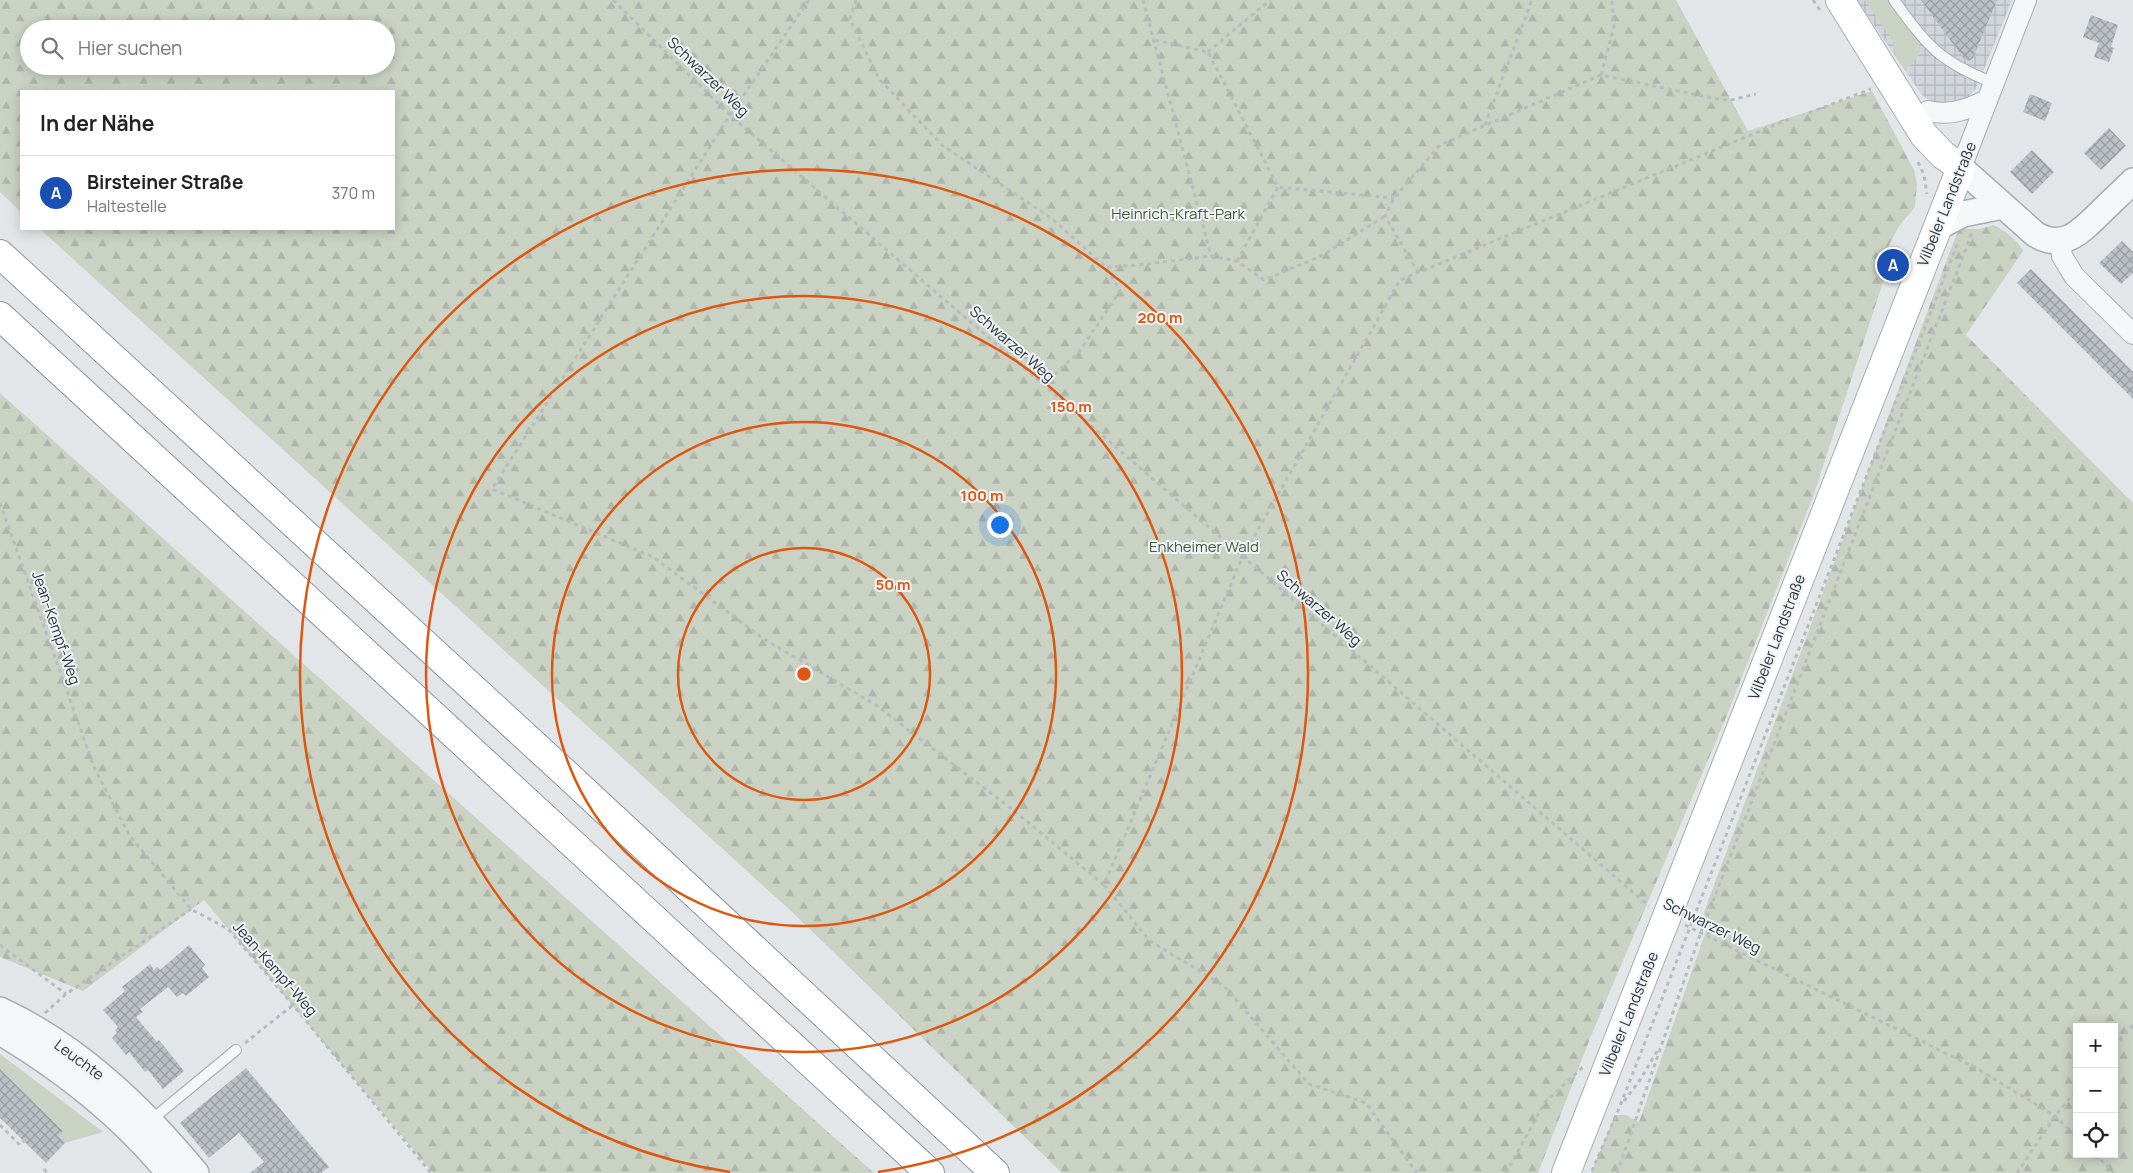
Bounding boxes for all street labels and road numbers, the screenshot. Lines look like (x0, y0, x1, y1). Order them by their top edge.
street label: Schwarzer Weg (663, 32, 754, 121)
street label: Vilbeler Landstraße (1912, 138, 1981, 269)
street label: Schwarzer Weg (965, 301, 1059, 387)
street label: Schwarzer Weg (1272, 565, 1366, 651)
street label: Jean-Kempf-Weg (27, 568, 86, 688)
street label: Vilbeler Landstraße (1743, 571, 1810, 703)
street label: Schwarzer Weg (1660, 893, 1765, 958)
street label: Jean-Kempf-Weg (228, 917, 322, 1021)
street label: Vilbeler Landstraße (1594, 948, 1663, 1079)
street label: Leuchte (50, 1034, 109, 1085)

